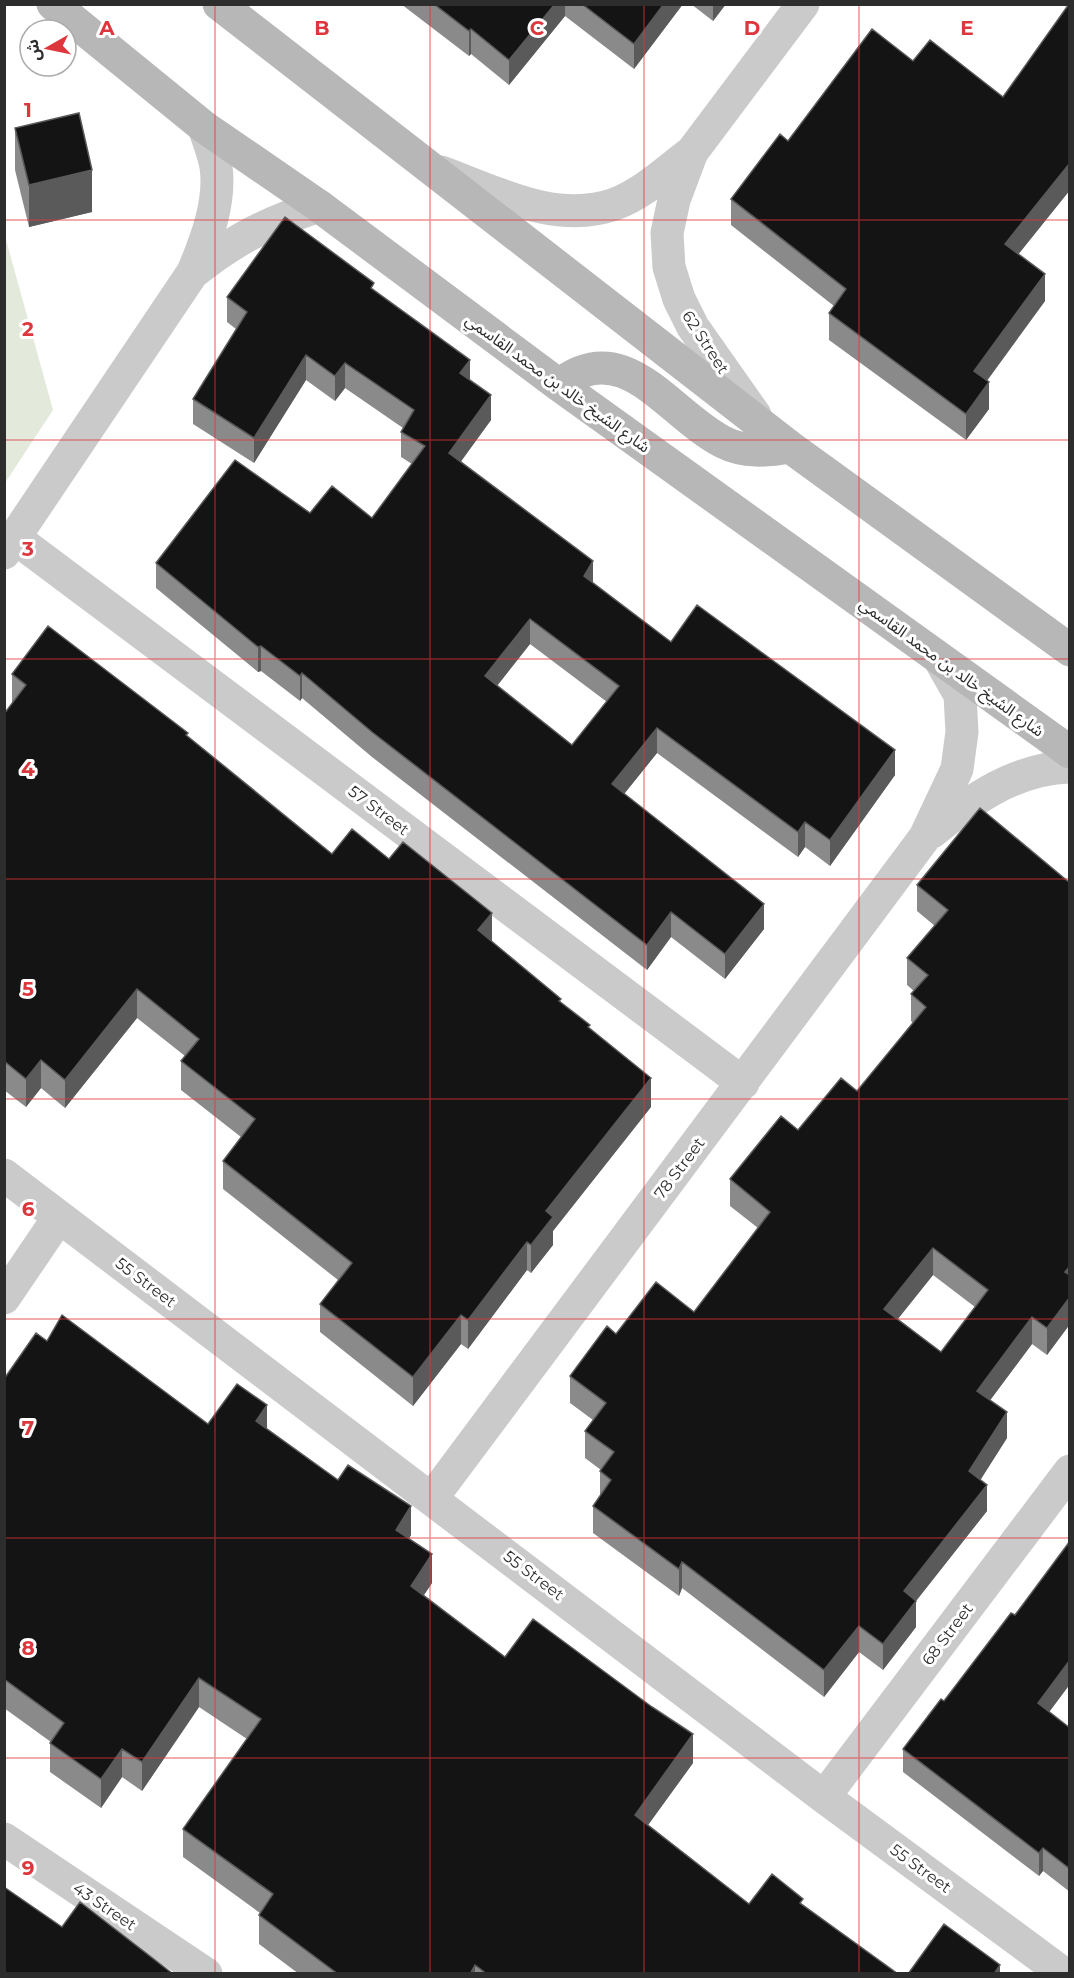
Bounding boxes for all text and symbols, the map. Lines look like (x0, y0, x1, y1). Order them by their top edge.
text: A (98, 16, 115, 40)
text: B (314, 16, 330, 40)
text: C (530, 16, 545, 40)
text: D (744, 16, 760, 40)
text: E (960, 16, 974, 40)
north arrow (18, 18, 78, 78)
text: ش (23, 38, 45, 63)
text: 1 (24, 98, 32, 122)
street label: 62 Street (678, 307, 733, 378)
street label: شارع الشيخ خالد بن محمد القاسمي (460, 310, 654, 459)
text: 2 (22, 317, 34, 341)
text: 3 (21, 537, 34, 561)
street label: شارع الشيخ خالد بن محمد القاسمي (854, 594, 1048, 743)
text: 4 (21, 757, 35, 781)
street label: 57 Street (345, 781, 413, 840)
text: 5 (22, 977, 34, 1001)
street label: 78 Street (650, 1133, 709, 1203)
text: 6 (22, 1197, 35, 1221)
street label: 55 Street (112, 1254, 180, 1312)
text: 7 (22, 1416, 34, 1440)
street label: 55 Street (500, 1547, 568, 1605)
street label: 68 Street (918, 1599, 977, 1669)
text: 8 (21, 1636, 35, 1660)
street label: 55 Street (887, 1840, 955, 1897)
text: 9 (22, 1856, 34, 1880)
street label: 43 Street (70, 1878, 140, 1935)

